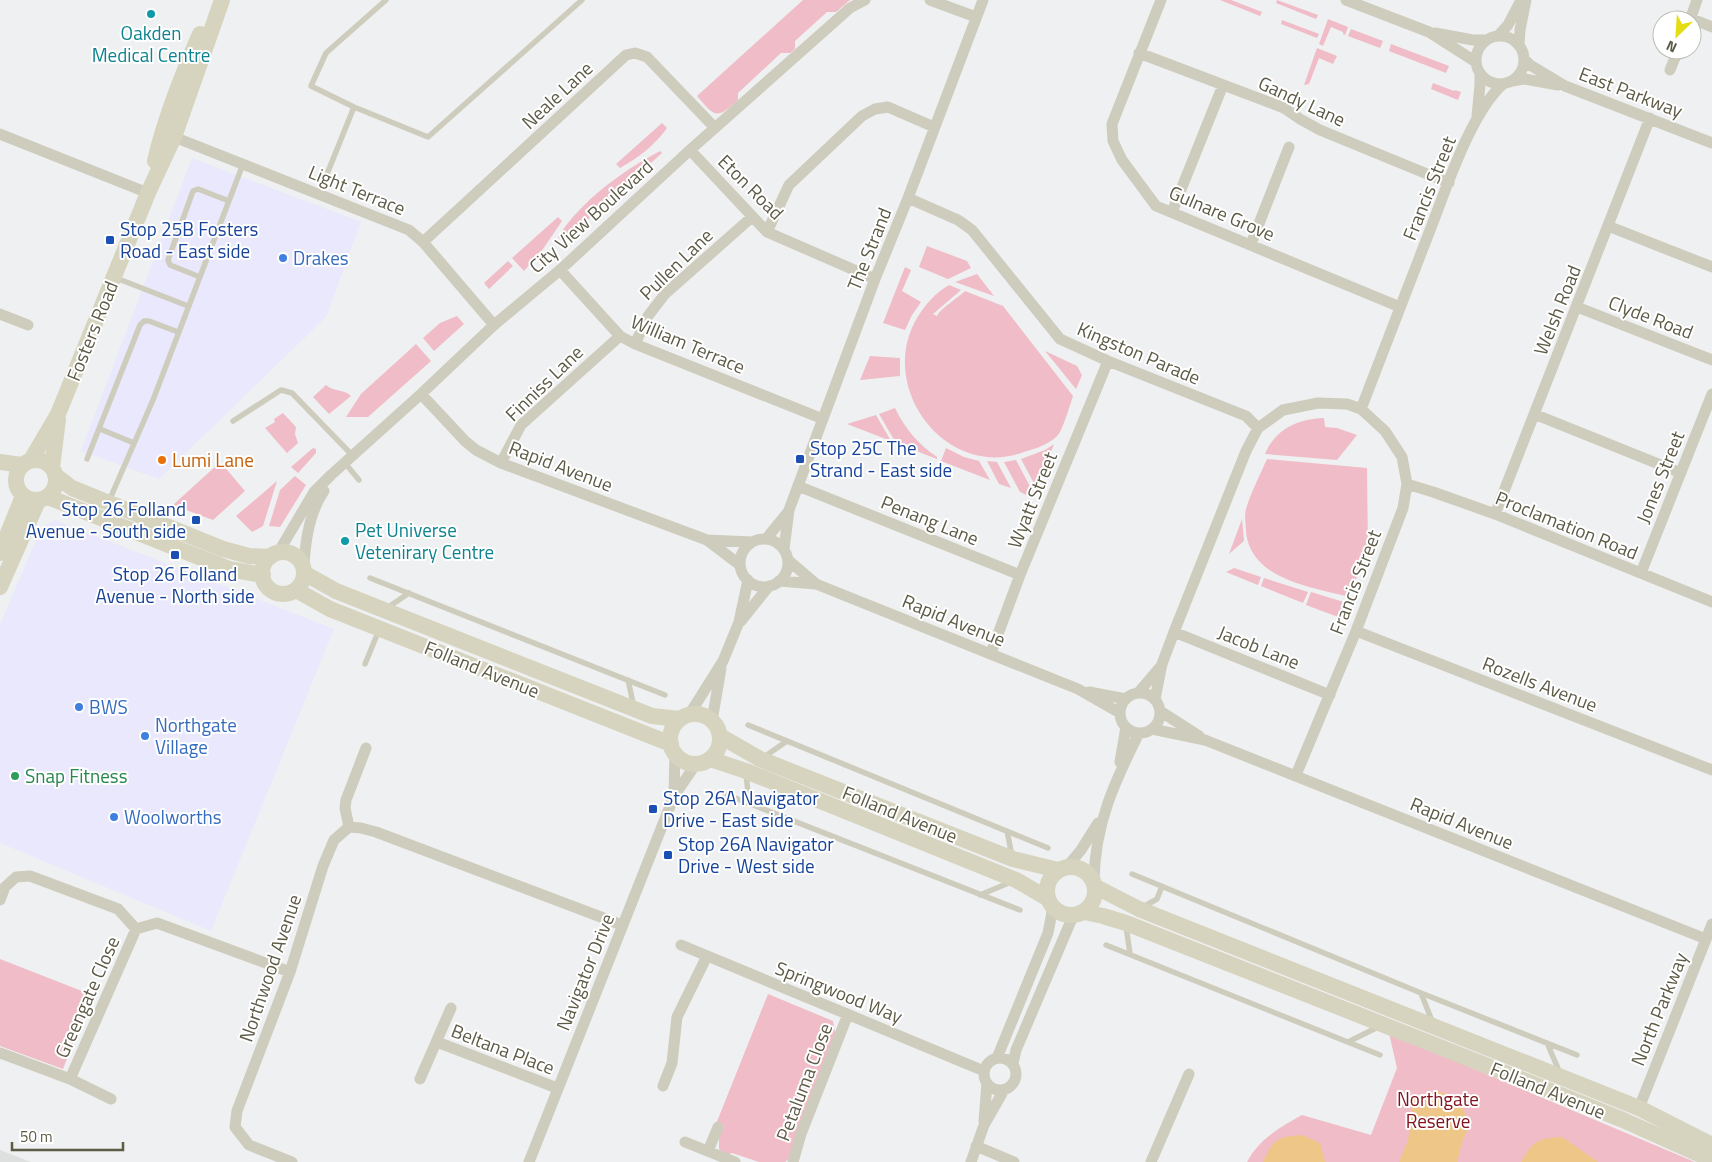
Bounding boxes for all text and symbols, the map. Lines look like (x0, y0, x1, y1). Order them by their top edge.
marker: Oakden Medical Centre (145, 8, 157, 20)
north arrow (1652, 10, 1702, 60)
place label: Oakden Medical Centre (92, 18, 210, 69)
text: N (1662, 36, 1680, 59)
street label: Neale Lane (514, 54, 599, 135)
street label: East Parkway (1575, 58, 1687, 125)
street label: Gandy Lane (1254, 68, 1351, 133)
street label: Francis Street (1394, 131, 1463, 244)
street label: Eton Road (712, 147, 791, 226)
street label: City View Boulevard (522, 152, 659, 279)
street label: Light Terrace (304, 157, 410, 222)
street label: Gulnare Grove (1165, 177, 1280, 248)
street label: The Strand (839, 203, 898, 295)
place label: Stop 25B Fosters Road - East side (120, 214, 259, 265)
street label: Pullen Lane (632, 221, 719, 306)
marker: Stop 25B Fosters Road - East side (104, 234, 116, 246)
place label: Drakes (293, 243, 349, 272)
marker: Drakes (277, 252, 289, 264)
street label: Welsh Road (1525, 260, 1588, 359)
street label: Fosters Road (58, 276, 125, 385)
street label: Clyde Road (1605, 287, 1698, 346)
street label: William Terrace (626, 306, 750, 381)
street label: Kingston Parade (1073, 314, 1205, 392)
street label: Finniss Lane (498, 338, 589, 427)
street label: Jones Street (1628, 426, 1691, 527)
street label: Rapid Avenue (505, 432, 617, 499)
place label: Stop 25C The Strand - East side (810, 433, 952, 484)
place label: Lumi Lane (172, 445, 254, 474)
street label: Wyatt Street (999, 447, 1064, 552)
marker: Stop 25C The Strand - East side (794, 453, 806, 465)
marker: Lumi Lane (156, 454, 168, 466)
street label: Proclamation Road (1491, 483, 1643, 566)
street label: Penang Lane (877, 487, 983, 552)
place label: Stop 26 Folland Avenue - South side (26, 494, 186, 545)
marker: Stop 26 Folland Avenue - South side (190, 514, 202, 526)
place label: Pet Universe Vetenirary Centre (355, 515, 494, 566)
street label: Francis Street (1321, 525, 1388, 639)
marker: Pet Universe Vetenirary Centre (339, 535, 351, 547)
marker: Stop 26 Folland Avenue - North side (169, 549, 181, 561)
place label: Stop 26 Folland Avenue - North side (95, 559, 255, 610)
street label: Rapid Avenue (898, 586, 1010, 653)
street label: Jacob Lane (1214, 617, 1304, 676)
street label: Folland Avenue (420, 632, 544, 705)
street label: Rozells Avenue (1479, 648, 1602, 719)
place label: BWS (89, 692, 128, 721)
marker: BWS (73, 701, 85, 713)
place label: Northgate Village (155, 710, 237, 761)
marker: Northgate Village (139, 730, 151, 742)
place label: Snap Fitness (25, 761, 128, 790)
marker: Snap Fitness (9, 770, 21, 782)
street label: Folland Avenue (838, 777, 962, 850)
place label: Stop 26A Navigator Drive - East side (663, 783, 819, 834)
street label: Rapid Avenue (1406, 789, 1518, 856)
place label: Woolworths (124, 802, 222, 831)
marker: Stop 26A Navigator Drive - East side (647, 803, 659, 815)
marker: Woolworths (108, 811, 120, 823)
place label: Stop 26A Navigator Drive - West side (678, 829, 834, 880)
marker: Stop 26A Navigator Drive - West side (662, 849, 674, 861)
street label: Northwood Avenue (231, 890, 308, 1045)
street label: Navigator Drive (548, 909, 621, 1035)
street label: Greengate Close (47, 931, 126, 1062)
street label: North Parkway (1623, 948, 1694, 1070)
street label: Springwood Way (771, 953, 907, 1030)
street label: Beltana Place (447, 1016, 559, 1082)
street label: Petaluma Close (768, 1019, 839, 1145)
street label: Folland Avenue (1486, 1053, 1610, 1126)
park label: Northgate Reserve (1397, 1084, 1479, 1135)
scale bar (12, 1120, 124, 1152)
text: 50 m (20, 1125, 53, 1148)

